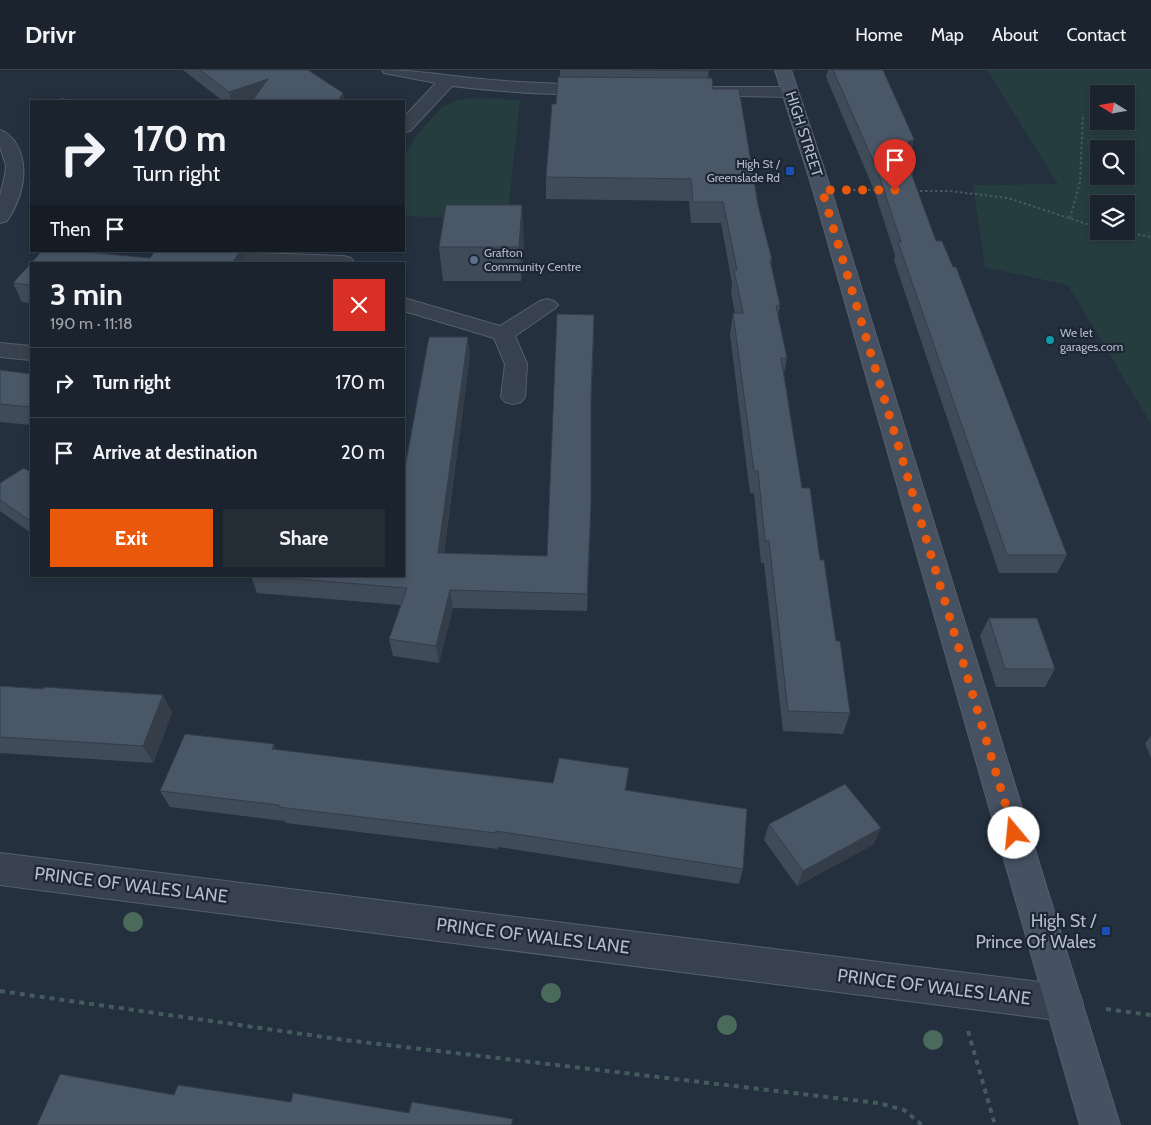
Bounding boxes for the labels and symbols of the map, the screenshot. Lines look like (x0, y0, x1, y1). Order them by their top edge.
north arrow (1090, 85, 1135, 130)
street label: HIGH STREET (782, 89, 826, 179)
pin (874, 139, 916, 190)
place label: High St / Greenslade Rd (707, 156, 781, 185)
marker: High St / Greenslade Rd (784, 165, 796, 177)
place label: Grafton Community Centre (484, 245, 581, 274)
marker: Grafton Community Centre (468, 254, 480, 266)
place label: We let garages.com (1060, 325, 1123, 354)
marker: We let garages.com (1044, 334, 1056, 346)
position arrow (987, 806, 1039, 858)
street label: PRINCE OF WALES LANE (33, 862, 229, 908)
place label: High St / Prince Of Wales (975, 910, 1097, 953)
street label: PRINCE OF WALES LANE (435, 913, 631, 959)
marker: High St / Prince Of Wales (1100, 925, 1112, 937)
street label: PRINCE OF WALES LANE (836, 964, 1032, 1010)

